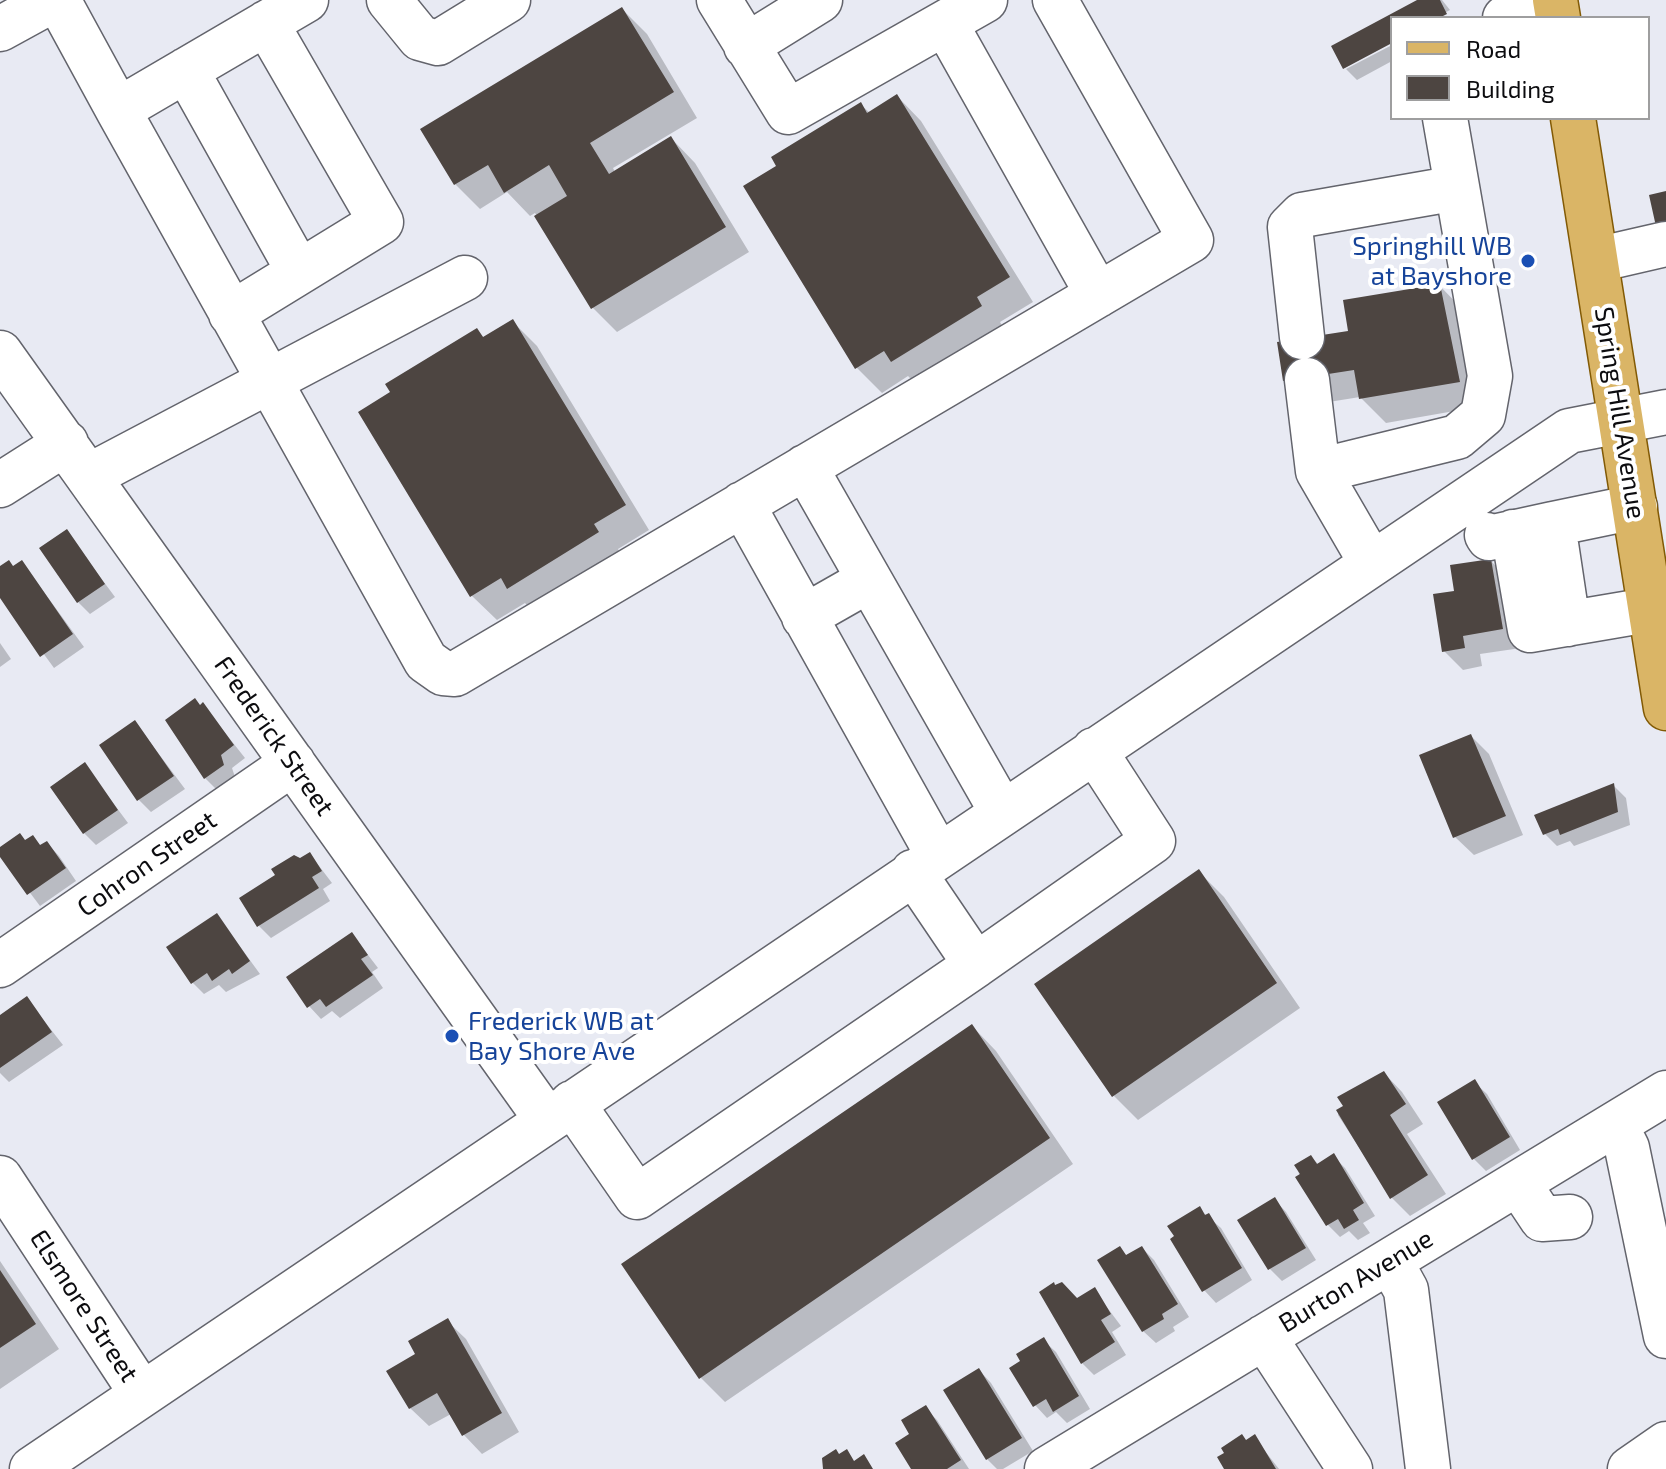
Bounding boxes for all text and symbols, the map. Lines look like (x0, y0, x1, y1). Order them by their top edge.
legend (1390, 16, 1650, 120)
text: Road (1466, 34, 1521, 63)
text: Building (1466, 74, 1555, 103)
place label: Springhill WB at Bayshore (1352, 230, 1512, 292)
marker: Springhill WB at Bayshore (1519, 252, 1537, 270)
street label: Spring Hill Avenue (1588, 305, 1652, 521)
street label: Frederick Street (207, 650, 341, 822)
street label: Cohron Street (71, 805, 223, 923)
place label: Frederick WB at Bay Shore Ave (468, 1005, 654, 1066)
marker: Frederick WB at Bay Shore Ave (443, 1027, 461, 1045)
street label: Burton Avenue (1273, 1223, 1439, 1339)
street label: Elsmore Street (23, 1224, 145, 1388)

